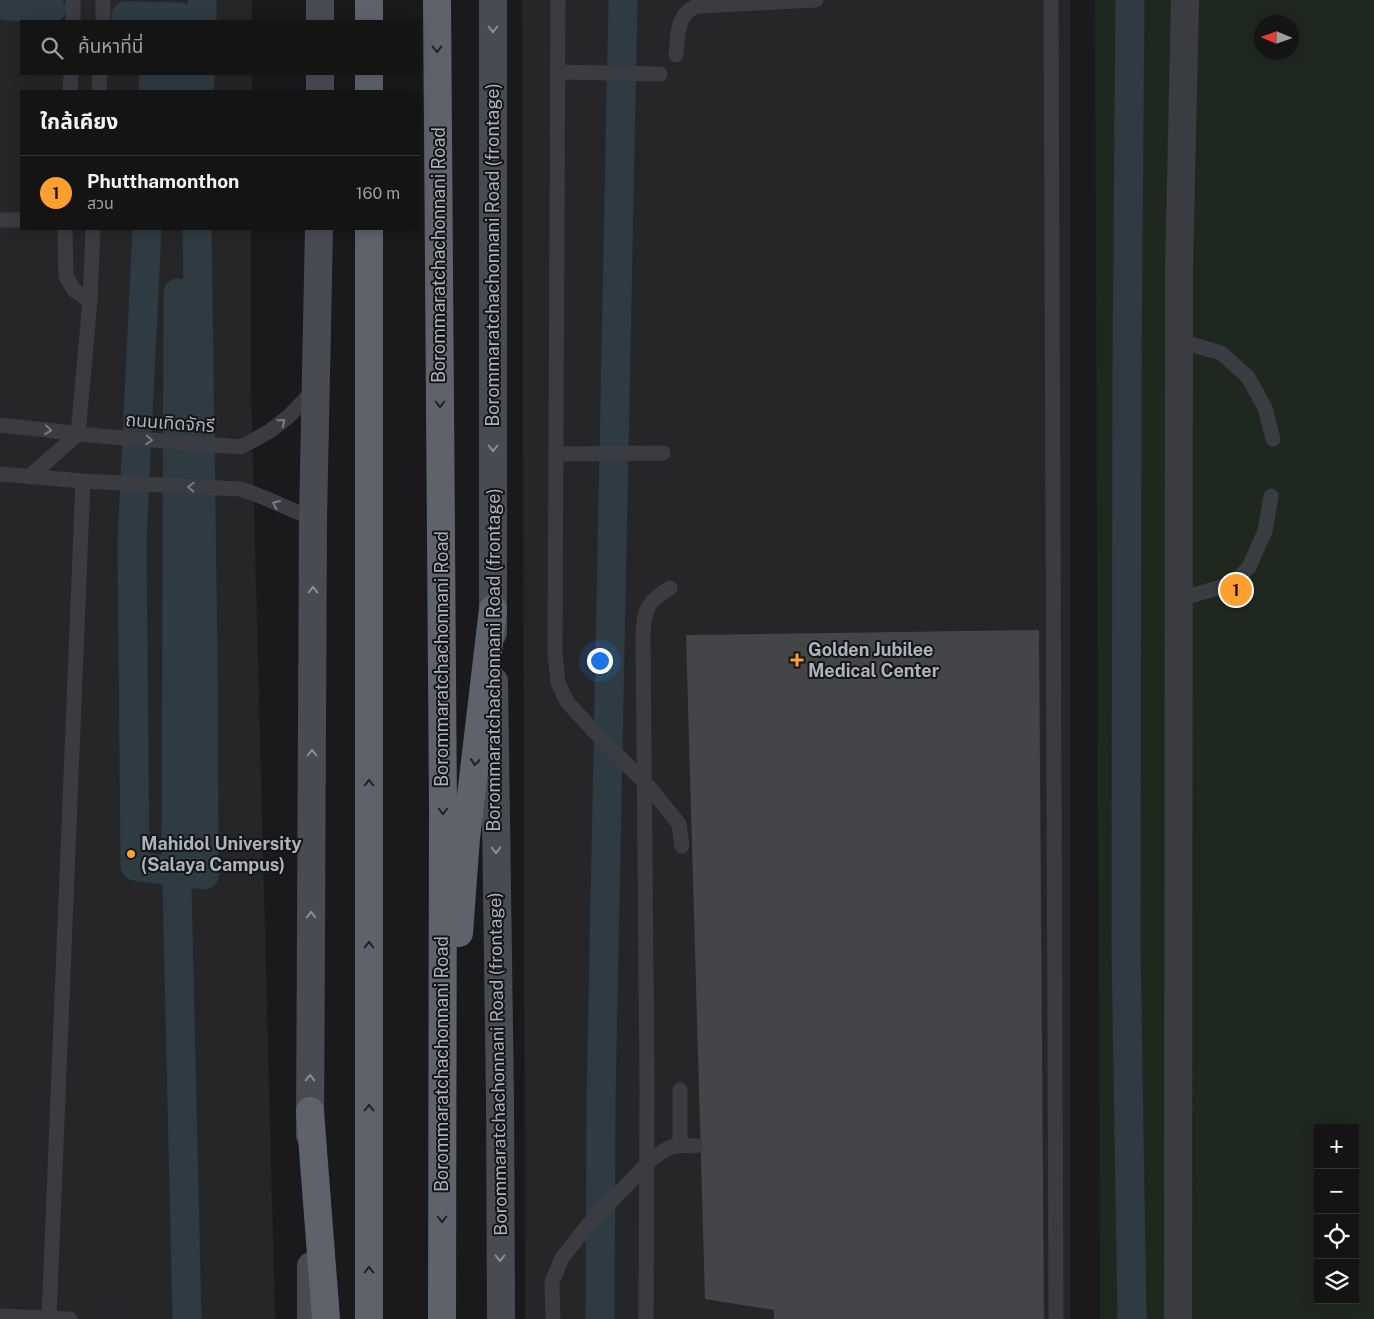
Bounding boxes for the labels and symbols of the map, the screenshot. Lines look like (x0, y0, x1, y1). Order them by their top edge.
north arrow (1254, 15, 1299, 60)
one-way arrow (488, 26, 498, 34)
one-way arrow (432, 45, 443, 53)
street label: Borommaratchachonnani Road (frontage) (482, 83, 503, 427)
street label: Borommaratchachonnani Road (428, 127, 449, 383)
one-way arrow (435, 400, 445, 408)
street label: ถนนเทิดจักรี (125, 409, 216, 436)
one-way arrow (276, 419, 285, 427)
one-way arrow (45, 424, 53, 435)
one-way arrow (145, 434, 153, 445)
one-way arrow (488, 444, 498, 452)
one-way arrow (187, 481, 195, 492)
street label: Borommaratchachonnani Road (frontage) (483, 488, 504, 832)
one-way arrow (273, 500, 282, 510)
street label: Borommaratchachonnani Road (431, 531, 452, 787)
pin: 1 (1220, 571, 1252, 609)
one-way arrow (308, 586, 318, 594)
place label: Golden Jubilee Medical Center (808, 639, 940, 681)
your location (587, 648, 613, 674)
marker: Golden Jubilee Medical Center (790, 653, 804, 667)
one-way arrow (307, 749, 317, 756)
one-way arrow (470, 758, 481, 766)
one-way arrow (364, 779, 374, 786)
one-way arrow (437, 807, 448, 815)
place label: Mahidol University (Salaya Campus) (141, 833, 302, 875)
one-way arrow (491, 847, 501, 855)
marker: Mahidol University (Salaya Campus) (125, 848, 137, 860)
street label: Borommaratchachonnani Road (frontage) (484, 892, 511, 1236)
one-way arrow (306, 911, 316, 919)
street label: Borommaratchachonnani Road (431, 936, 452, 1192)
one-way arrow (364, 941, 374, 949)
one-way arrow (305, 1074, 315, 1082)
one-way arrow (364, 1104, 374, 1112)
one-way arrow (437, 1215, 447, 1223)
one-way arrow (495, 1254, 505, 1262)
one-way arrow (364, 1266, 374, 1274)

